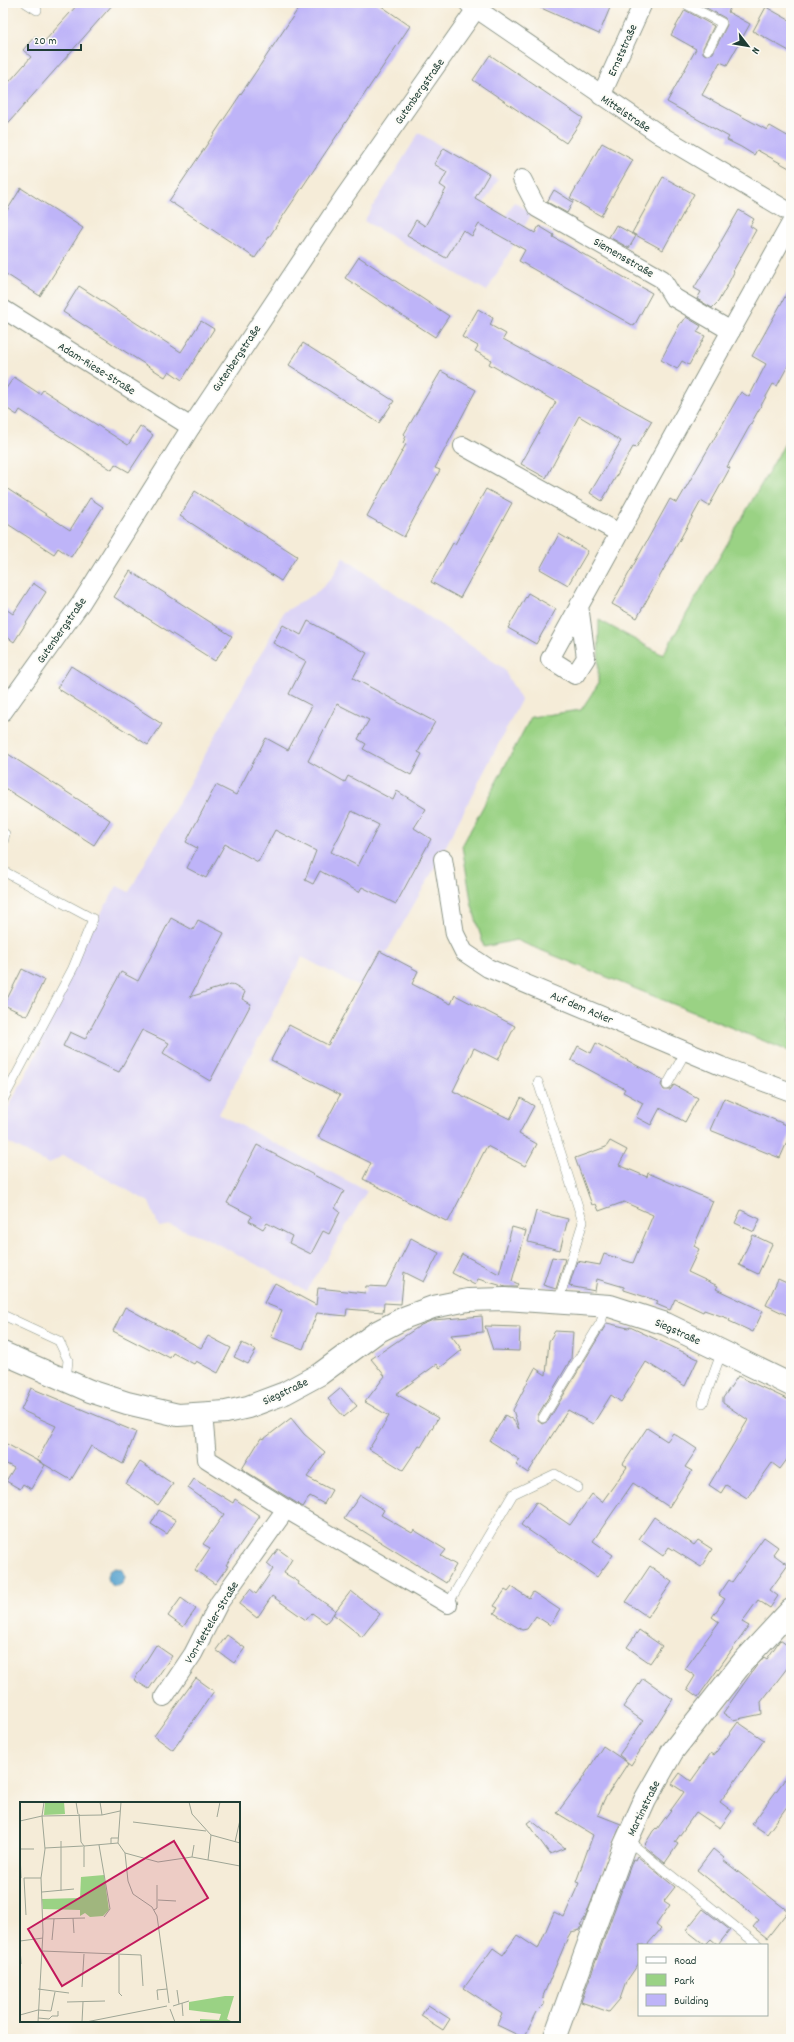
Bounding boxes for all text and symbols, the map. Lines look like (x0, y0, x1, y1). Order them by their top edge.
street label: Ernststraße (604, 22, 642, 79)
scale bar (28, 26, 81, 52)
north arrow (728, 26, 768, 66)
text: 20 m (34, 33, 57, 50)
text: N (746, 44, 763, 57)
street label: Gutenbergstraße (391, 55, 449, 128)
street label: Mittelstraße (597, 91, 653, 137)
street label: Siemensstraße (590, 234, 657, 283)
street label: Gutenbergstraße (209, 322, 266, 396)
street label: Adam-Riese-Straße (54, 339, 138, 400)
street label: Gutenbergstraße (33, 594, 91, 667)
street label: Auf dem Acker (547, 988, 616, 1029)
street label: Siegstraße (652, 1315, 703, 1350)
street label: Siegstraße (260, 1374, 311, 1410)
street label: Von-Ketteler-Straße (181, 1578, 244, 1667)
street label: Martinstraße (624, 1778, 665, 1839)
inset map (20, 1802, 240, 2022)
legend (638, 1944, 768, 2016)
text: Road (674, 1953, 696, 1970)
text: Park (674, 1973, 695, 1990)
text: Building (674, 1993, 709, 2010)

